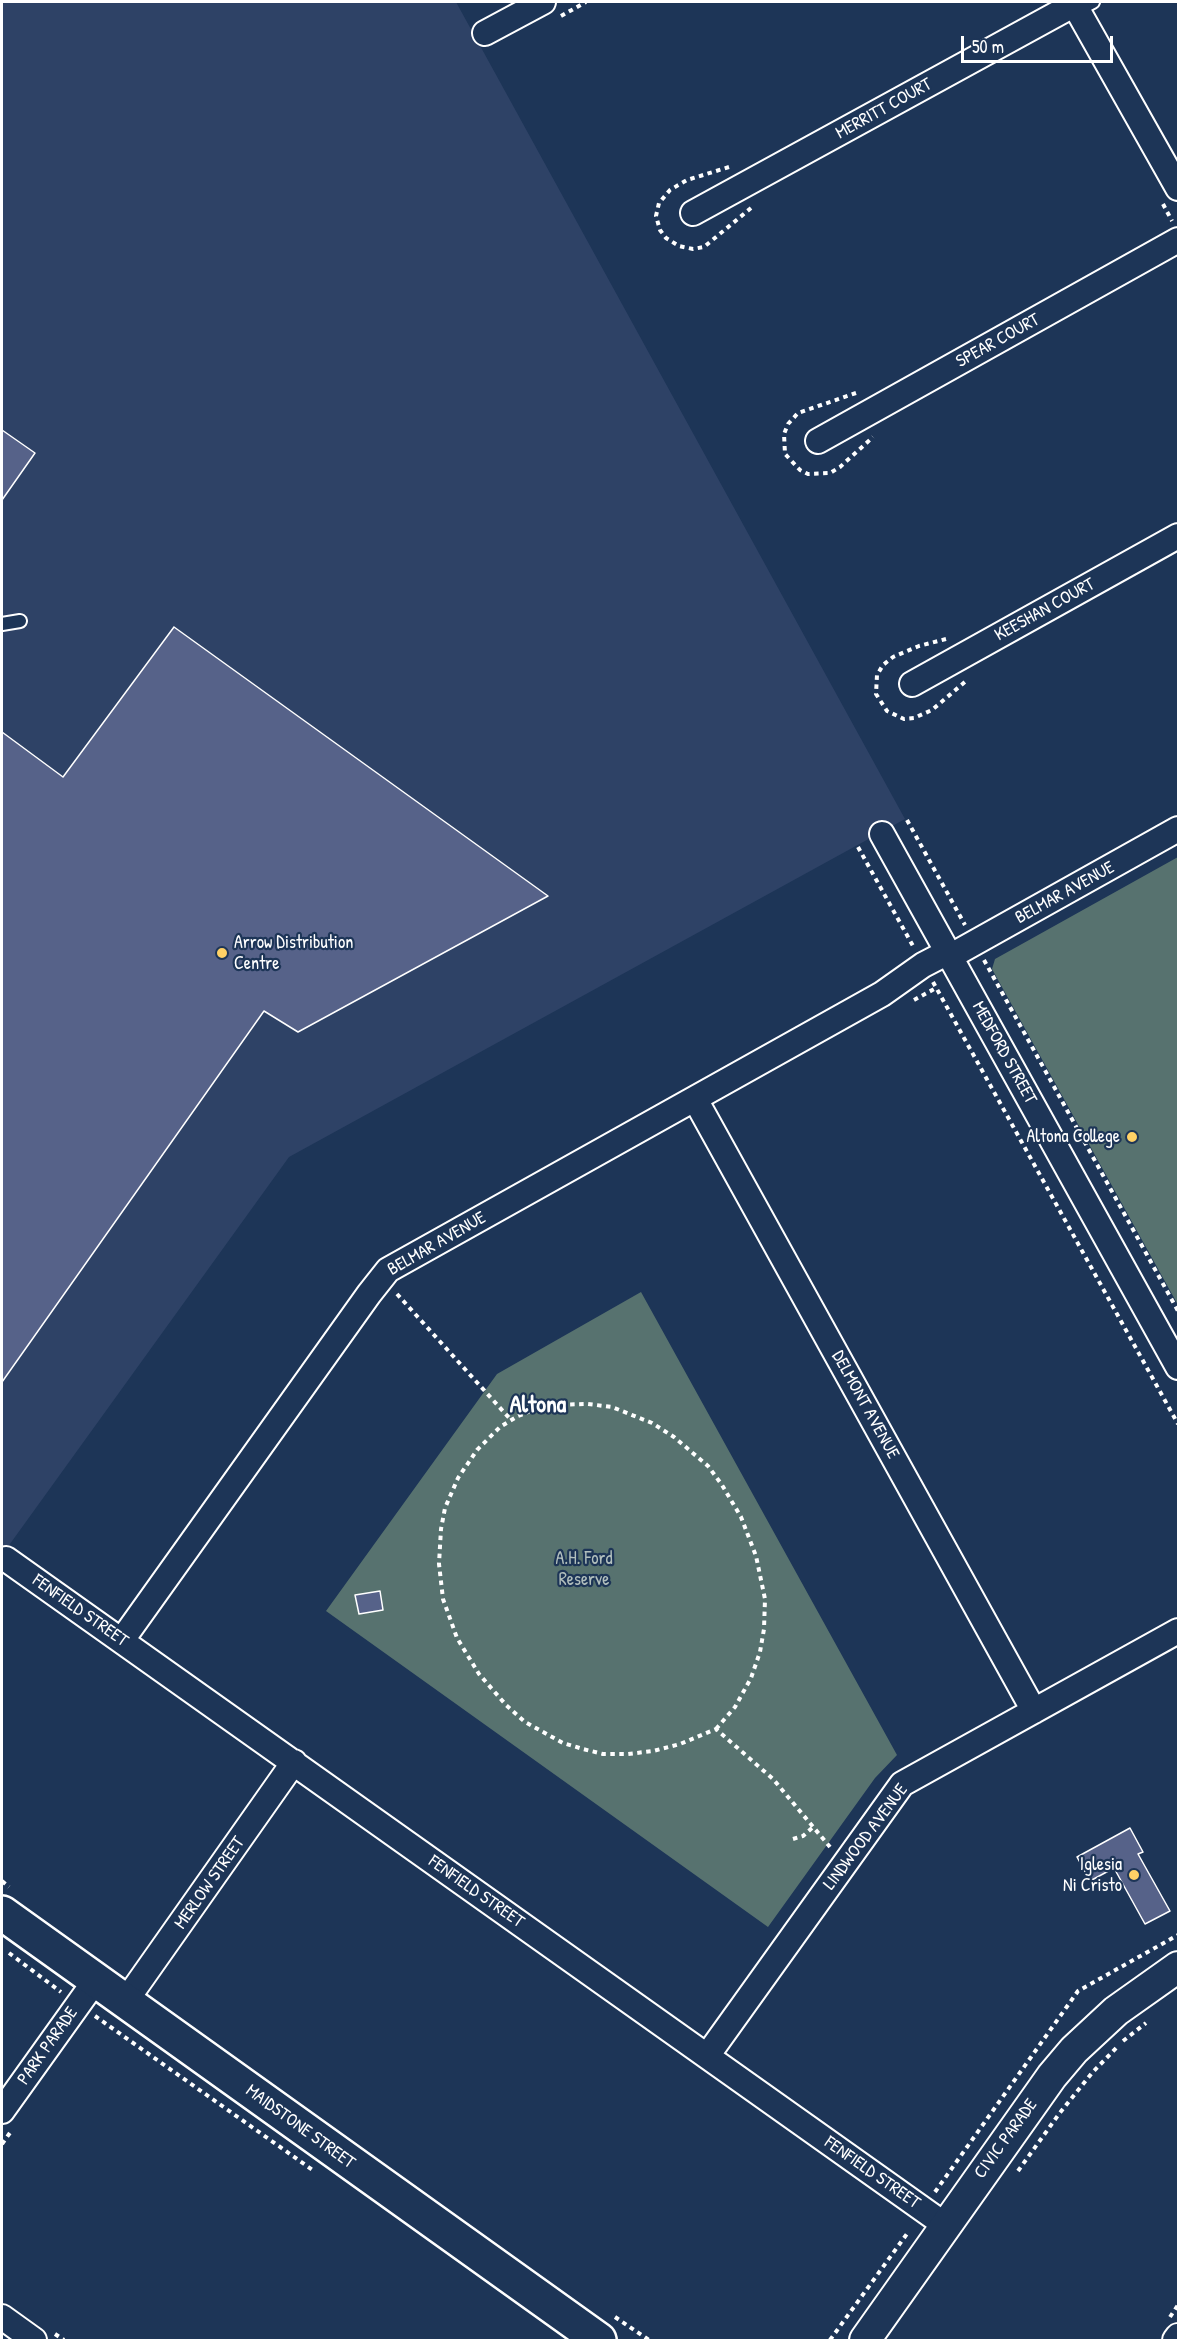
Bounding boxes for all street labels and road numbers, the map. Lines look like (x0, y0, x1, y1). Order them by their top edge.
street label: MERRITT COURT (832, 74, 936, 144)
street label: SPEAR COURT (952, 309, 1044, 373)
street label: KEESHAN COURT (991, 574, 1099, 646)
street label: BELMAR AVENUE (1012, 857, 1118, 929)
street label: MEDFORD STREET (967, 998, 1041, 1108)
street label: BELMAR AVENUE (384, 1207, 490, 1281)
street label: DELMONT AVENUE (826, 1347, 904, 1463)
street label: FENFIELD STREET (28, 1570, 132, 1652)
street label: LINDWOOD AVENUE (819, 1780, 913, 1894)
street label: MERLOW STREET (170, 1833, 250, 1933)
street label: FENFIELD STREET (424, 1851, 528, 1933)
street label: PARK PARADE (13, 2003, 83, 2089)
street label: MAIDSTONE STREET (241, 2080, 359, 2174)
street label: CIVIC PARADE (970, 2095, 1042, 2183)
street label: FENFIELD STREET (820, 2132, 924, 2214)

